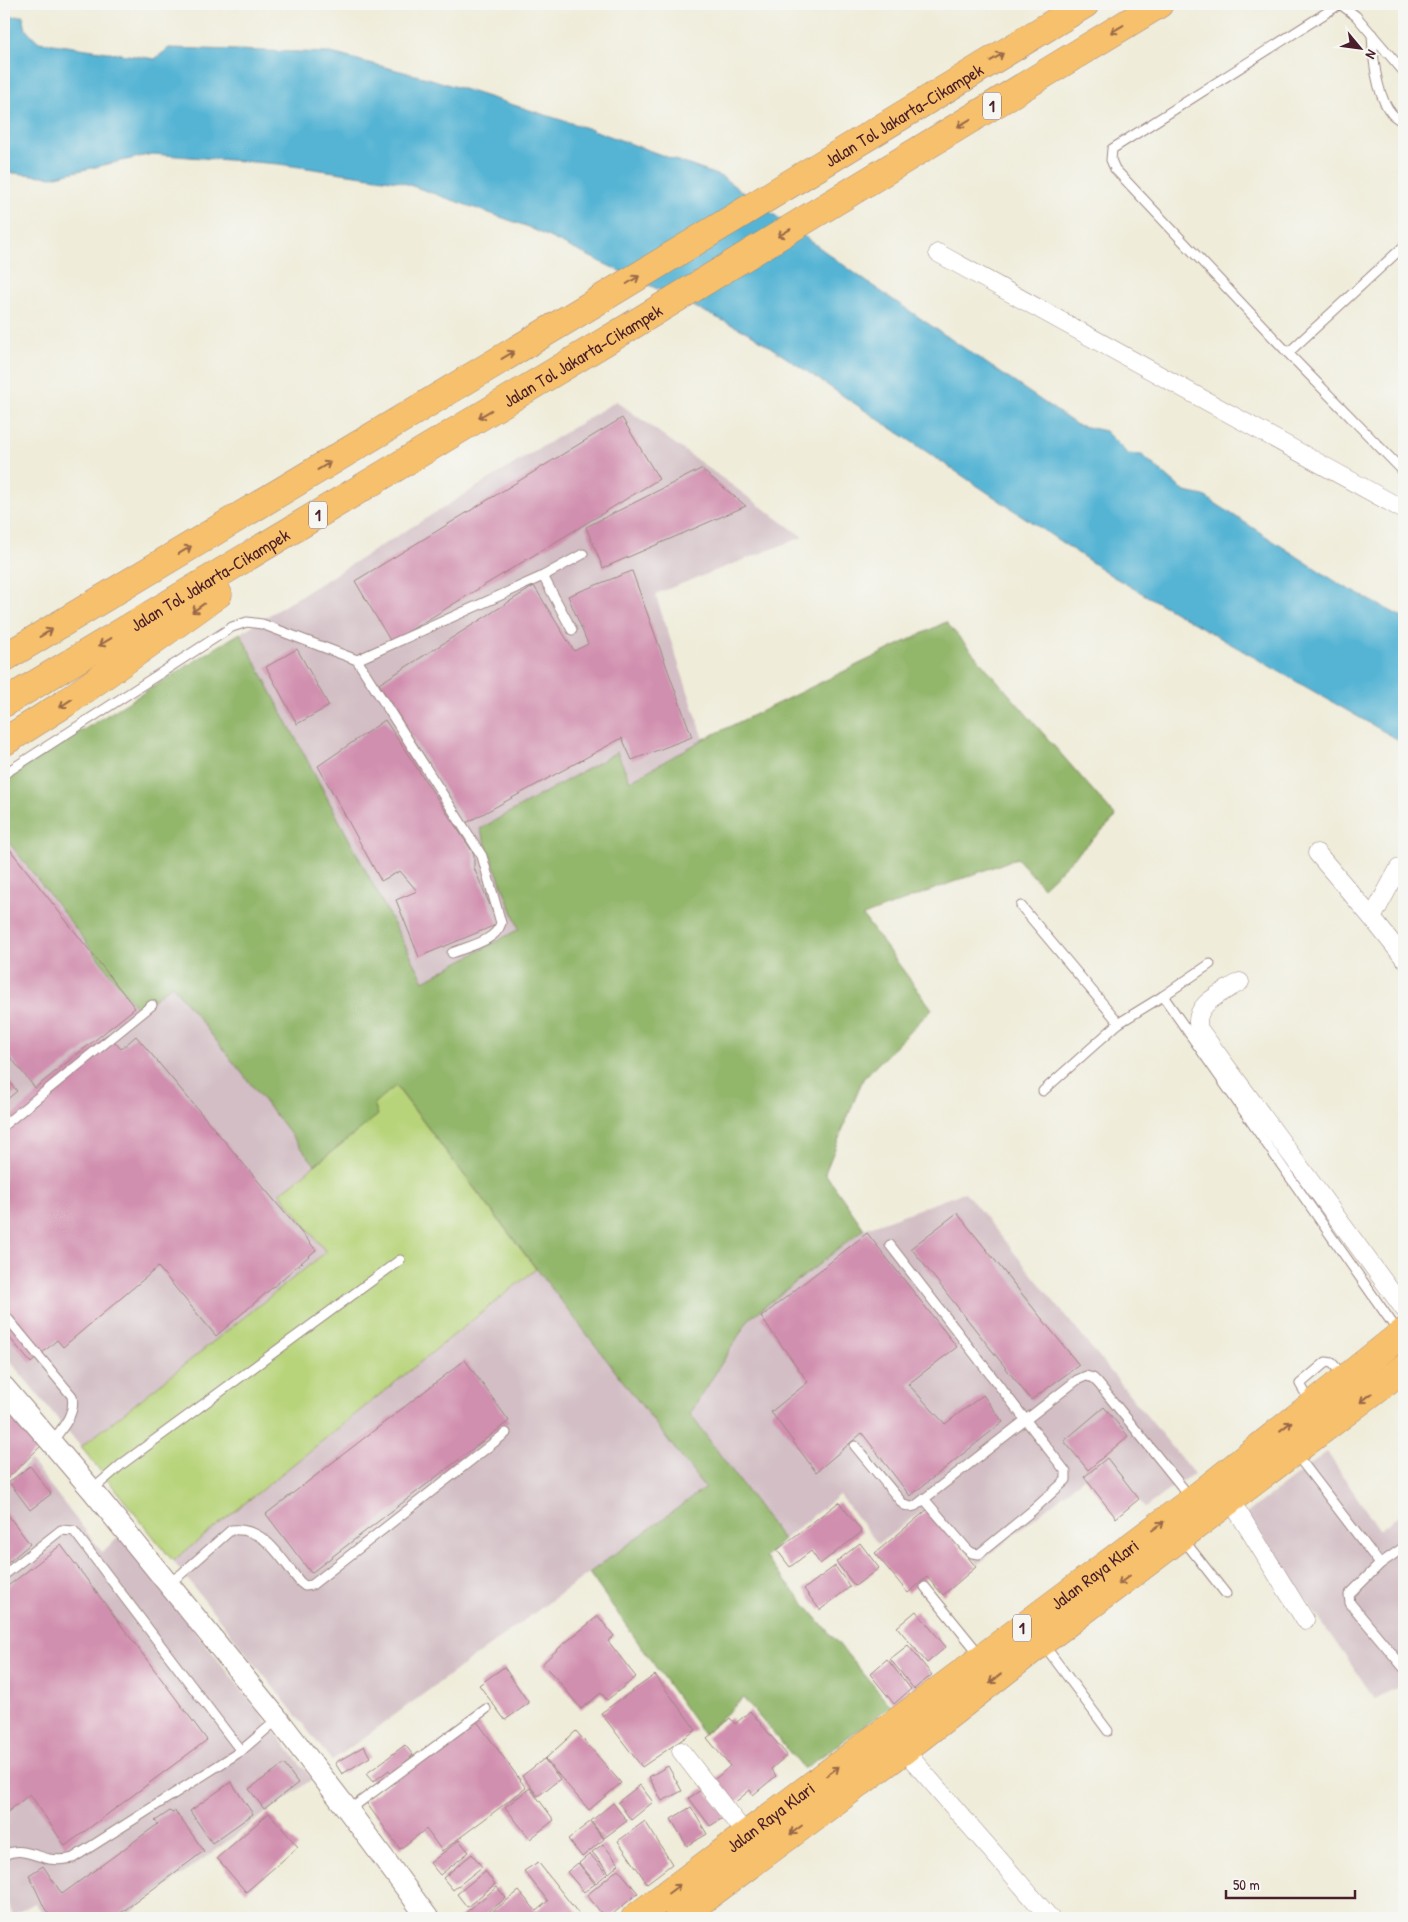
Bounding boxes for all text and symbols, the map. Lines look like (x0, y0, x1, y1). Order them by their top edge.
north arrow (1336, 22, 1386, 72)
one-way arrow (1111, 25, 1125, 35)
text: N (1361, 47, 1382, 63)
one-way arrow (990, 51, 1004, 61)
street label: Jalan Tol Jakarta–Cikampek (820, 56, 988, 172)
road number: 1 (983, 92, 1001, 120)
one-way arrow (957, 118, 971, 128)
one-way arrow (777, 228, 791, 238)
one-way arrow (625, 275, 639, 285)
street label: Jalan Tol Jakarta–Cikampek (498, 297, 667, 413)
one-way arrow (501, 350, 515, 360)
one-way arrow (478, 409, 492, 419)
one-way arrow (317, 460, 331, 470)
road number: 1 (309, 502, 327, 528)
street label: Jalan Tol Jakarta–Cikampek (125, 522, 294, 637)
one-way arrow (177, 544, 191, 554)
one-way arrow (191, 603, 205, 613)
one-way arrow (38, 628, 52, 638)
one-way arrow (99, 638, 113, 648)
one-way arrow (59, 698, 73, 708)
one-way arrow (1359, 1393, 1373, 1403)
one-way arrow (1280, 1421, 1293, 1432)
one-way arrow (1151, 1521, 1165, 1531)
street label: Jalan Raya Klari (1045, 1533, 1144, 1615)
one-way arrow (1117, 1575, 1131, 1585)
road number: 1 (1013, 1615, 1031, 1642)
one-way arrow (989, 1673, 1002, 1684)
one-way arrow (826, 1766, 839, 1777)
street label: Jalan Raya Klari (721, 1775, 819, 1858)
one-way arrow (789, 1825, 803, 1835)
scale bar (1226, 1867, 1354, 1899)
text: 50 m (1233, 1874, 1260, 1895)
one-way arrow (667, 1884, 681, 1894)

